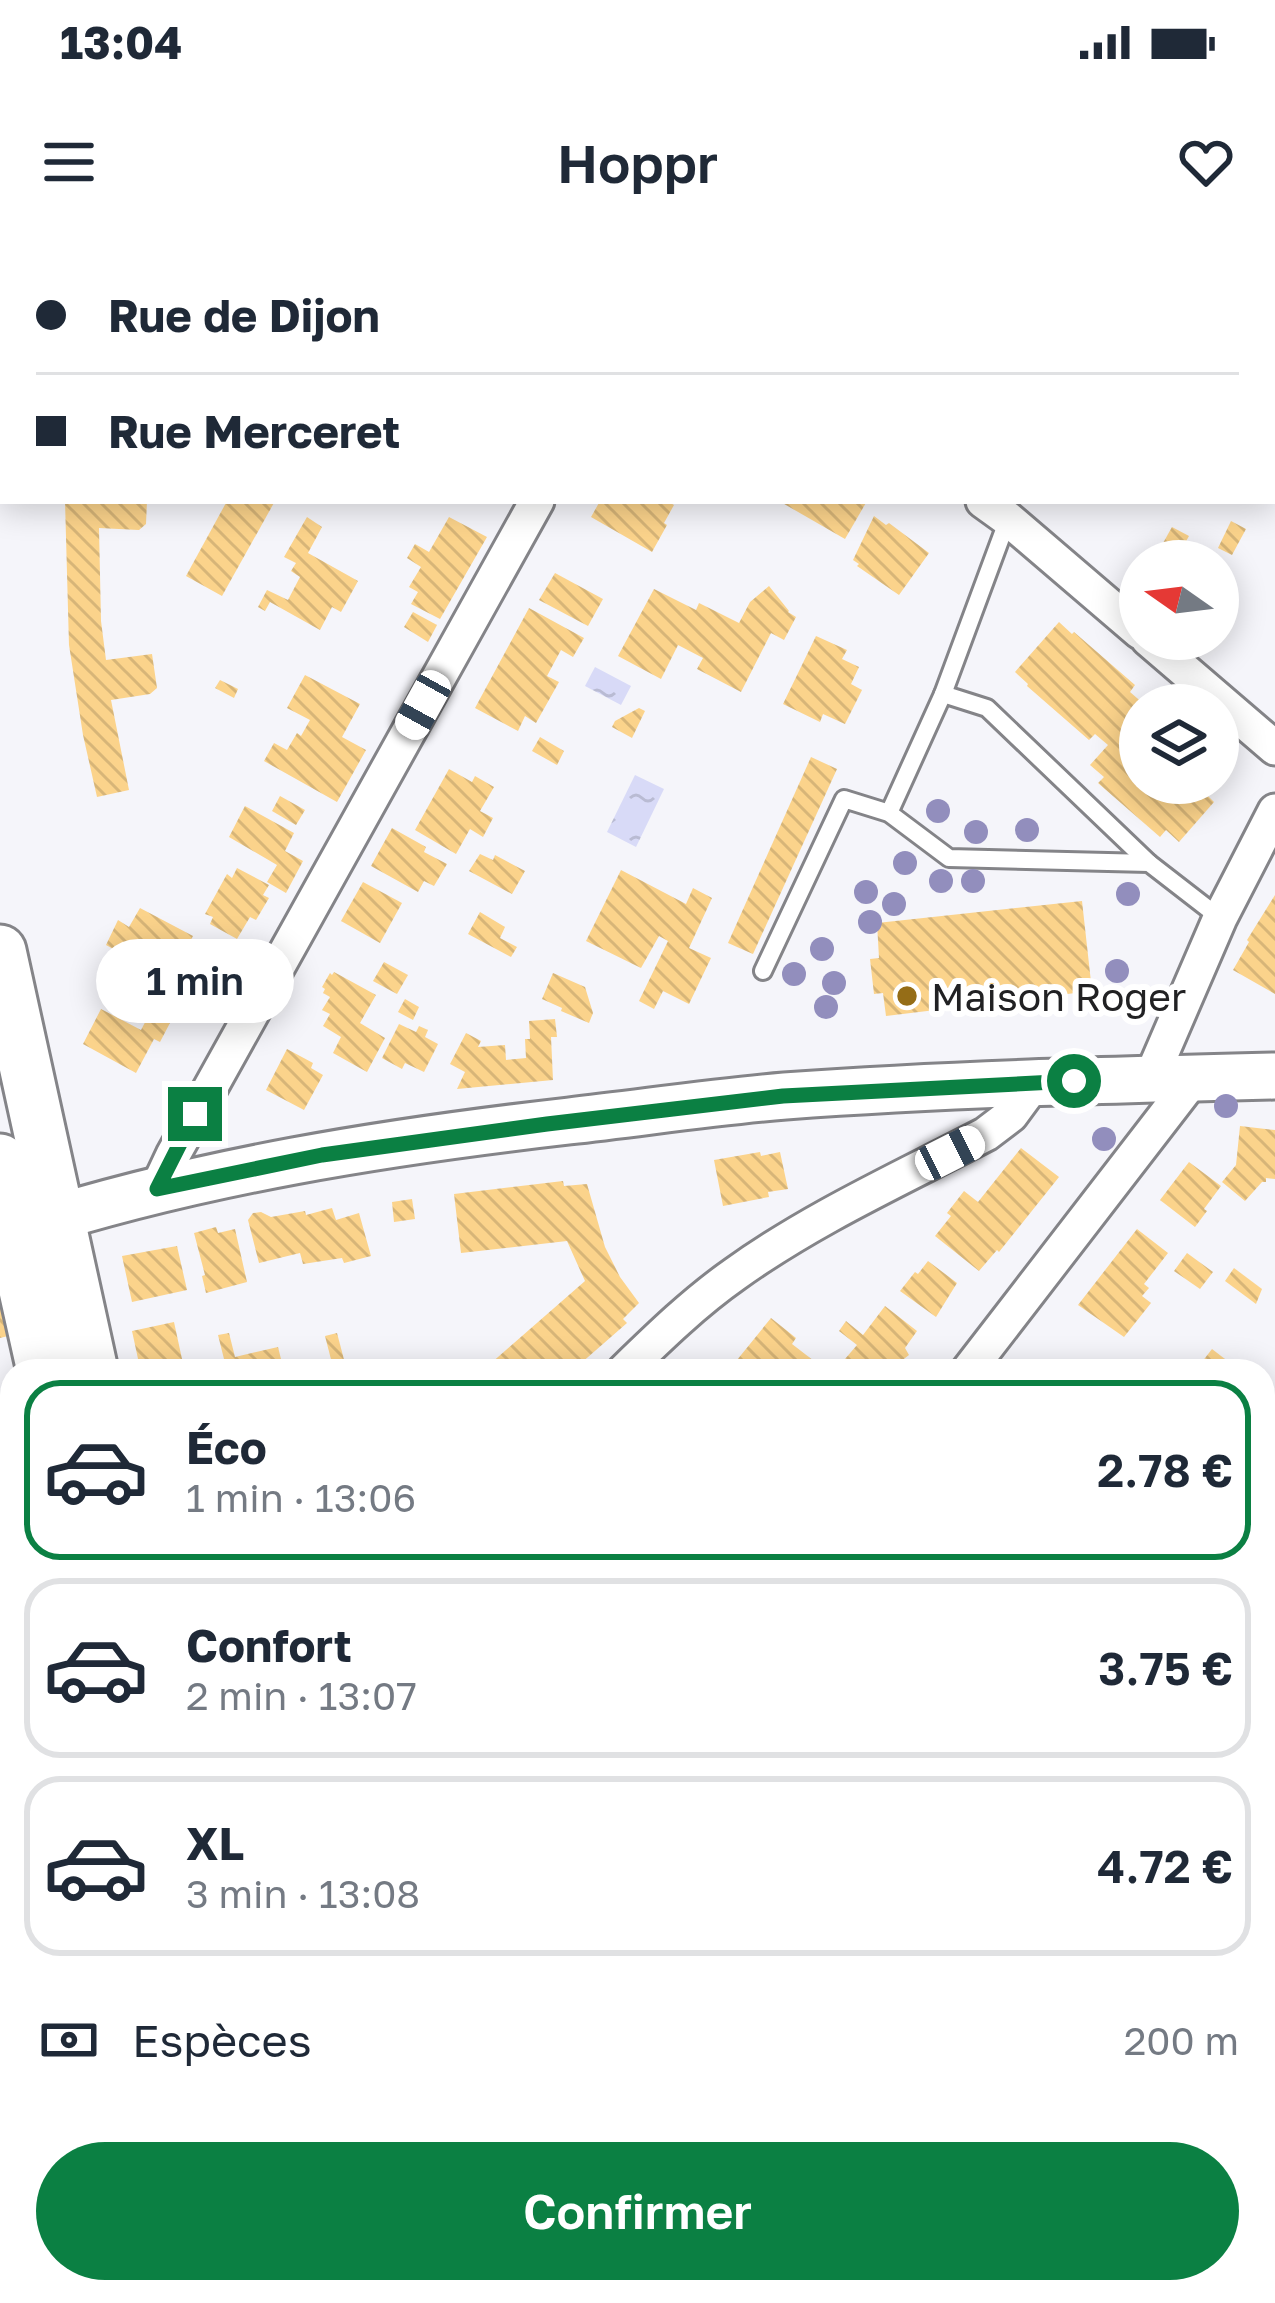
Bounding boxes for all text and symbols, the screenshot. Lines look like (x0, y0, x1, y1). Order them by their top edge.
text: 13:04 (60, 15, 182, 69)
icon: menu (36, 129, 102, 195)
icon: heart (1173, 129, 1239, 195)
text: Hoppr (557, 130, 718, 195)
text: Rue de Dijon (108, 288, 380, 342)
text: Rue Merceret (108, 404, 400, 458)
north arrow (1119, 540, 1239, 660)
map controls (1119, 540, 1239, 804)
car (390, 665, 456, 745)
button: layers (1119, 684, 1239, 804)
callout: 1 min (96, 940, 294, 1024)
text: 1 min (146, 957, 244, 1004)
place label: Maison Roger (931, 973, 1186, 1020)
marker: Maison Roger (894, 983, 920, 1009)
route start (1047, 1054, 1101, 1108)
route end (168, 1087, 222, 1141)
car (910, 1121, 990, 1185)
icon: car (42, 1416, 150, 1524)
text: Éco (186, 1420, 267, 1474)
text: 2.78 € (1097, 1443, 1233, 1497)
text: 1 min · 13:06 (186, 1474, 416, 1521)
icon: car (42, 1614, 150, 1722)
text: Confort (186, 1618, 352, 1672)
text: 3.75 € (1098, 1641, 1233, 1695)
text: 2 min · 13:07 (186, 1672, 417, 1719)
icon: car (42, 1812, 150, 1920)
text: XL (186, 1816, 244, 1870)
text: 4.72 € (1097, 1839, 1233, 1893)
text: 3 min · 13:08 (186, 1870, 420, 1917)
icon: cash (36, 2007, 102, 2073)
text: Espèces (132, 2013, 312, 2067)
text: 200 m (1124, 2017, 1239, 2064)
button: Confirmer (36, 2142, 1239, 2280)

